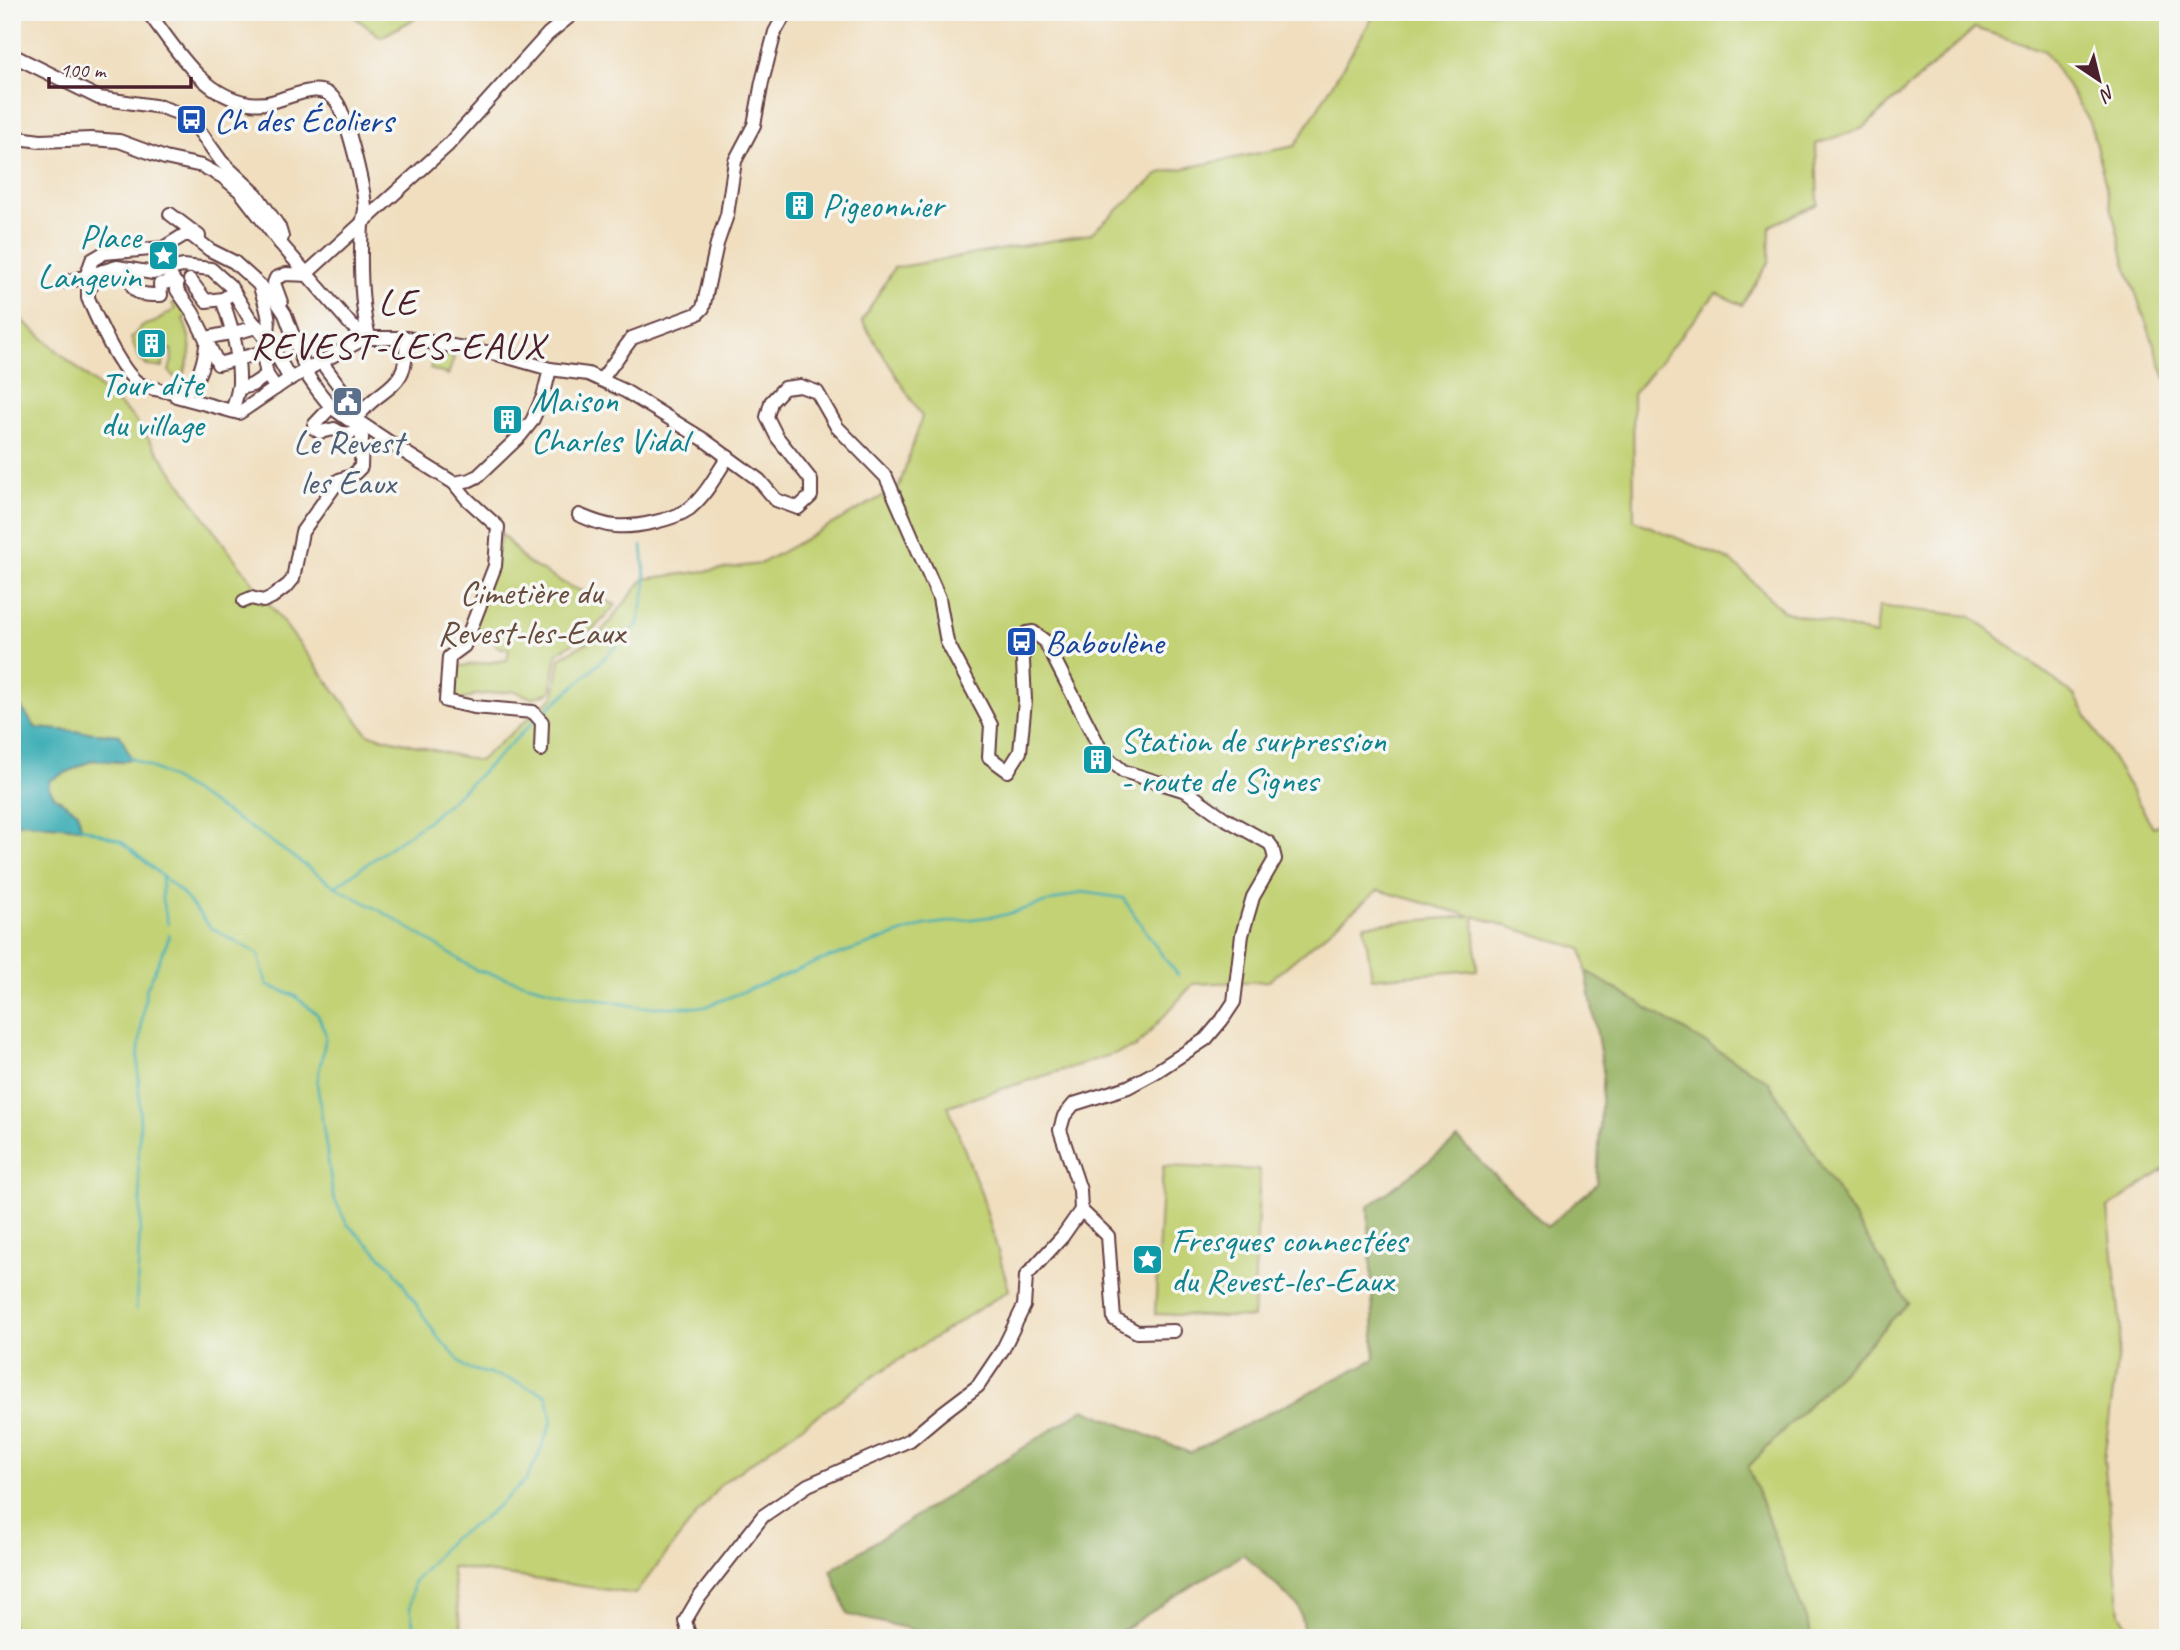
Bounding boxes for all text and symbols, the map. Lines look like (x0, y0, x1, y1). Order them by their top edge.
scale bar (49, 46, 191, 90)
north arrow (2064, 46, 2134, 116)
text: 100 m (60, 57, 107, 83)
text: N (2094, 80, 2120, 108)
place label: Ch des Écoliers (214, 98, 396, 143)
bus stop icon: Ch des Écoliers (174, 103, 208, 137)
place label: Pigeonnier (822, 183, 947, 228)
building icon: Pigeonnier (782, 188, 816, 222)
place label: Place Langevin (37, 214, 144, 299)
place icon: Place Langevin (147, 239, 181, 273)
district label: LE REVEST-LES-EAUX (251, 278, 549, 369)
building icon: Tour dite du village (135, 326, 169, 360)
place label: Tour dite du village (101, 362, 206, 447)
place label: Maison Charles Vidal (531, 378, 694, 463)
public building icon: Le Revest les Eaux (331, 384, 365, 418)
building icon: Maison Charles Vidal (491, 403, 525, 437)
place label: Le Revest les Eaux (293, 420, 407, 505)
park label: Cimetière du Revest-les-Eaux (437, 570, 628, 655)
place label: Baboulène (1045, 620, 1166, 665)
bus stop icon: Baboulène (1005, 625, 1039, 659)
place label: Station de surpression - route de Signes (1120, 718, 1386, 803)
building icon: Station de surpression - route de Signes (1080, 743, 1114, 777)
place label: Fresques connectées du Revest-les-Eaux (1171, 1218, 1410, 1303)
place icon: Fresques connectées du Revest-les-Eaux (1131, 1243, 1165, 1277)

